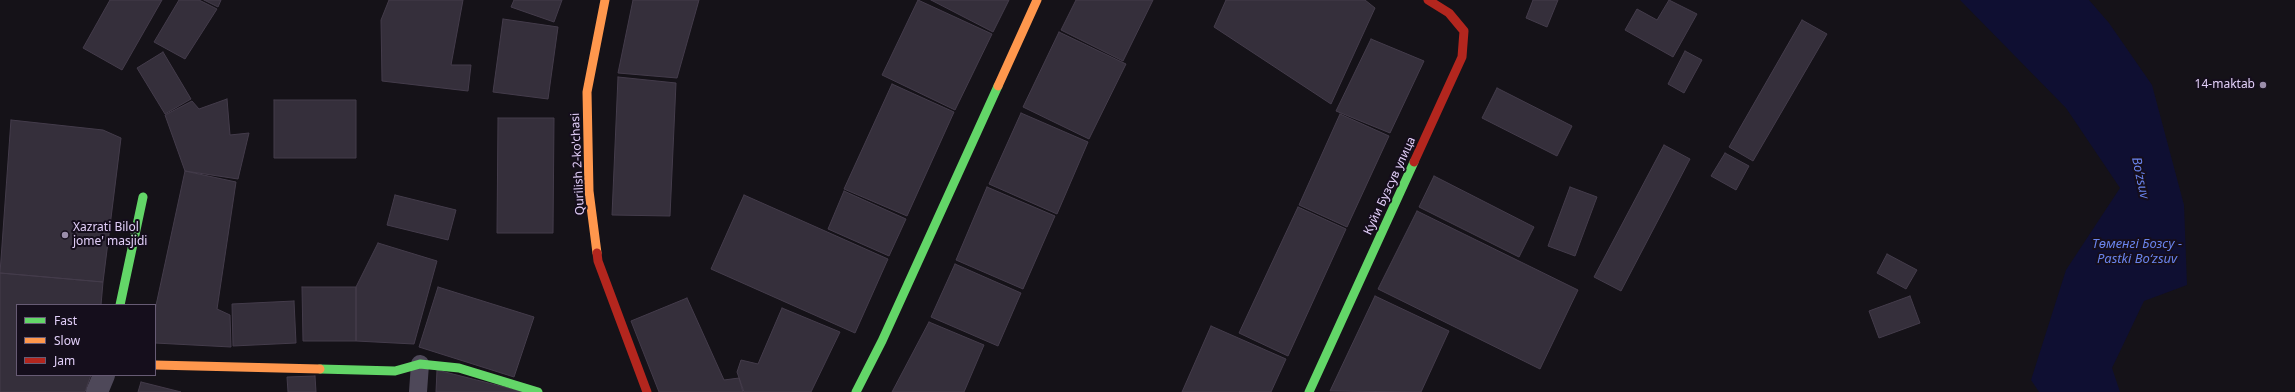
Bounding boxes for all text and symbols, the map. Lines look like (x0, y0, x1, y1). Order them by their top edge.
place label: 14-maktab (2195, 78, 2255, 92)
marker: 14-maktab (2258, 80, 2268, 90)
street label: Qurilish 2-ko'chasi (568, 113, 588, 215)
street label: Куйи Бузсув улица (1361, 135, 1419, 237)
water label: Boʻzsuv (2128, 156, 2152, 200)
place label: Xazrati Bilol jome' masjidi (73, 221, 147, 249)
marker: Xazrati Bilol jome' masjidi (60, 230, 70, 240)
water label: Төменгі Бозсу - Pastki Boʻzsuv (2092, 236, 2182, 267)
legend (16, 304, 156, 376)
text: Fast (54, 312, 77, 329)
text: Slow (54, 332, 80, 349)
text: Jam (54, 352, 75, 369)

